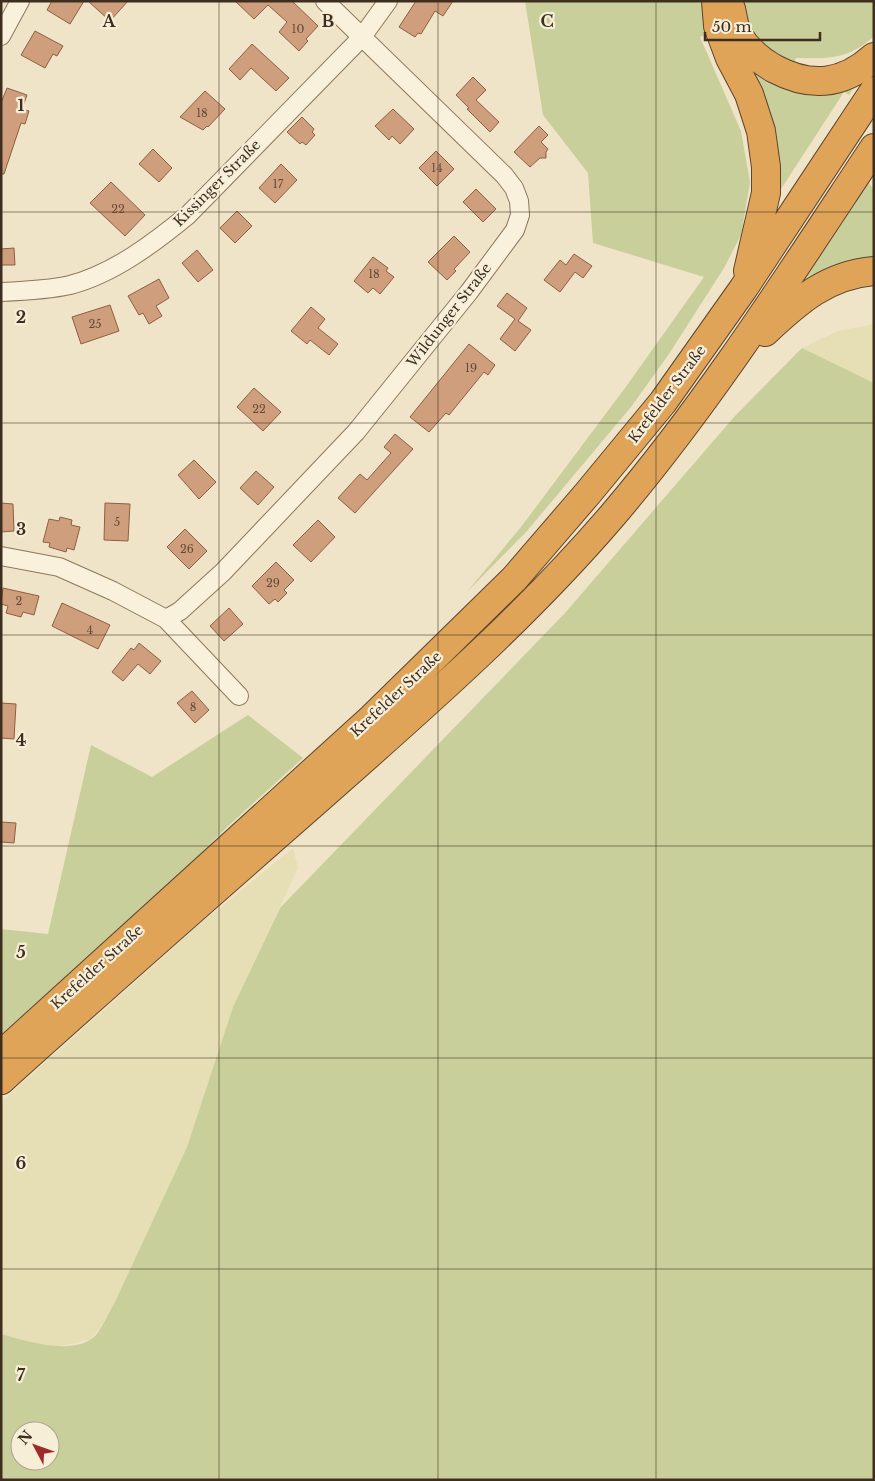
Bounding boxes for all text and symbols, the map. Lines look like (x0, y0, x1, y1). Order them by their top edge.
scale bar (705, 10, 820, 42)
text: A (102, 11, 117, 31)
text: B (322, 11, 335, 31)
text: C (540, 11, 554, 31)
text: 50 m (712, 17, 752, 36)
house number: 10 (292, 22, 305, 36)
text: 1 (18, 95, 25, 115)
house number: 18 (196, 106, 208, 120)
street label: Kissinger Straße (170, 136, 264, 230)
house number: 14 (431, 161, 443, 175)
house number: 17 (273, 177, 284, 191)
house number: 22 (111, 202, 125, 216)
street label: Wildunger Straße (402, 259, 495, 371)
house number: 18 (368, 267, 380, 281)
text: 2 (16, 307, 26, 327)
house number: 25 (88, 317, 102, 331)
street label: Krefelder Straße (624, 342, 710, 446)
house number: 19 (465, 361, 477, 375)
house number: 22 (252, 402, 266, 416)
house number: 5 (114, 515, 120, 529)
text: 3 (16, 519, 26, 539)
house number: 26 (180, 542, 194, 556)
house number: 29 (266, 576, 280, 590)
house number: 2 (16, 594, 23, 608)
house number: 4 (87, 623, 93, 637)
street label: Krefelder Straße (347, 647, 445, 741)
house number: 8 (190, 700, 196, 714)
text: 4 (16, 730, 26, 750)
street label: Krefelder Straße (47, 921, 147, 1013)
text: 5 (16, 942, 26, 962)
text: 6 (16, 1153, 27, 1173)
text: 7 (17, 1365, 26, 1385)
north arrow (10, 1421, 60, 1471)
text: N (14, 1427, 36, 1448)

